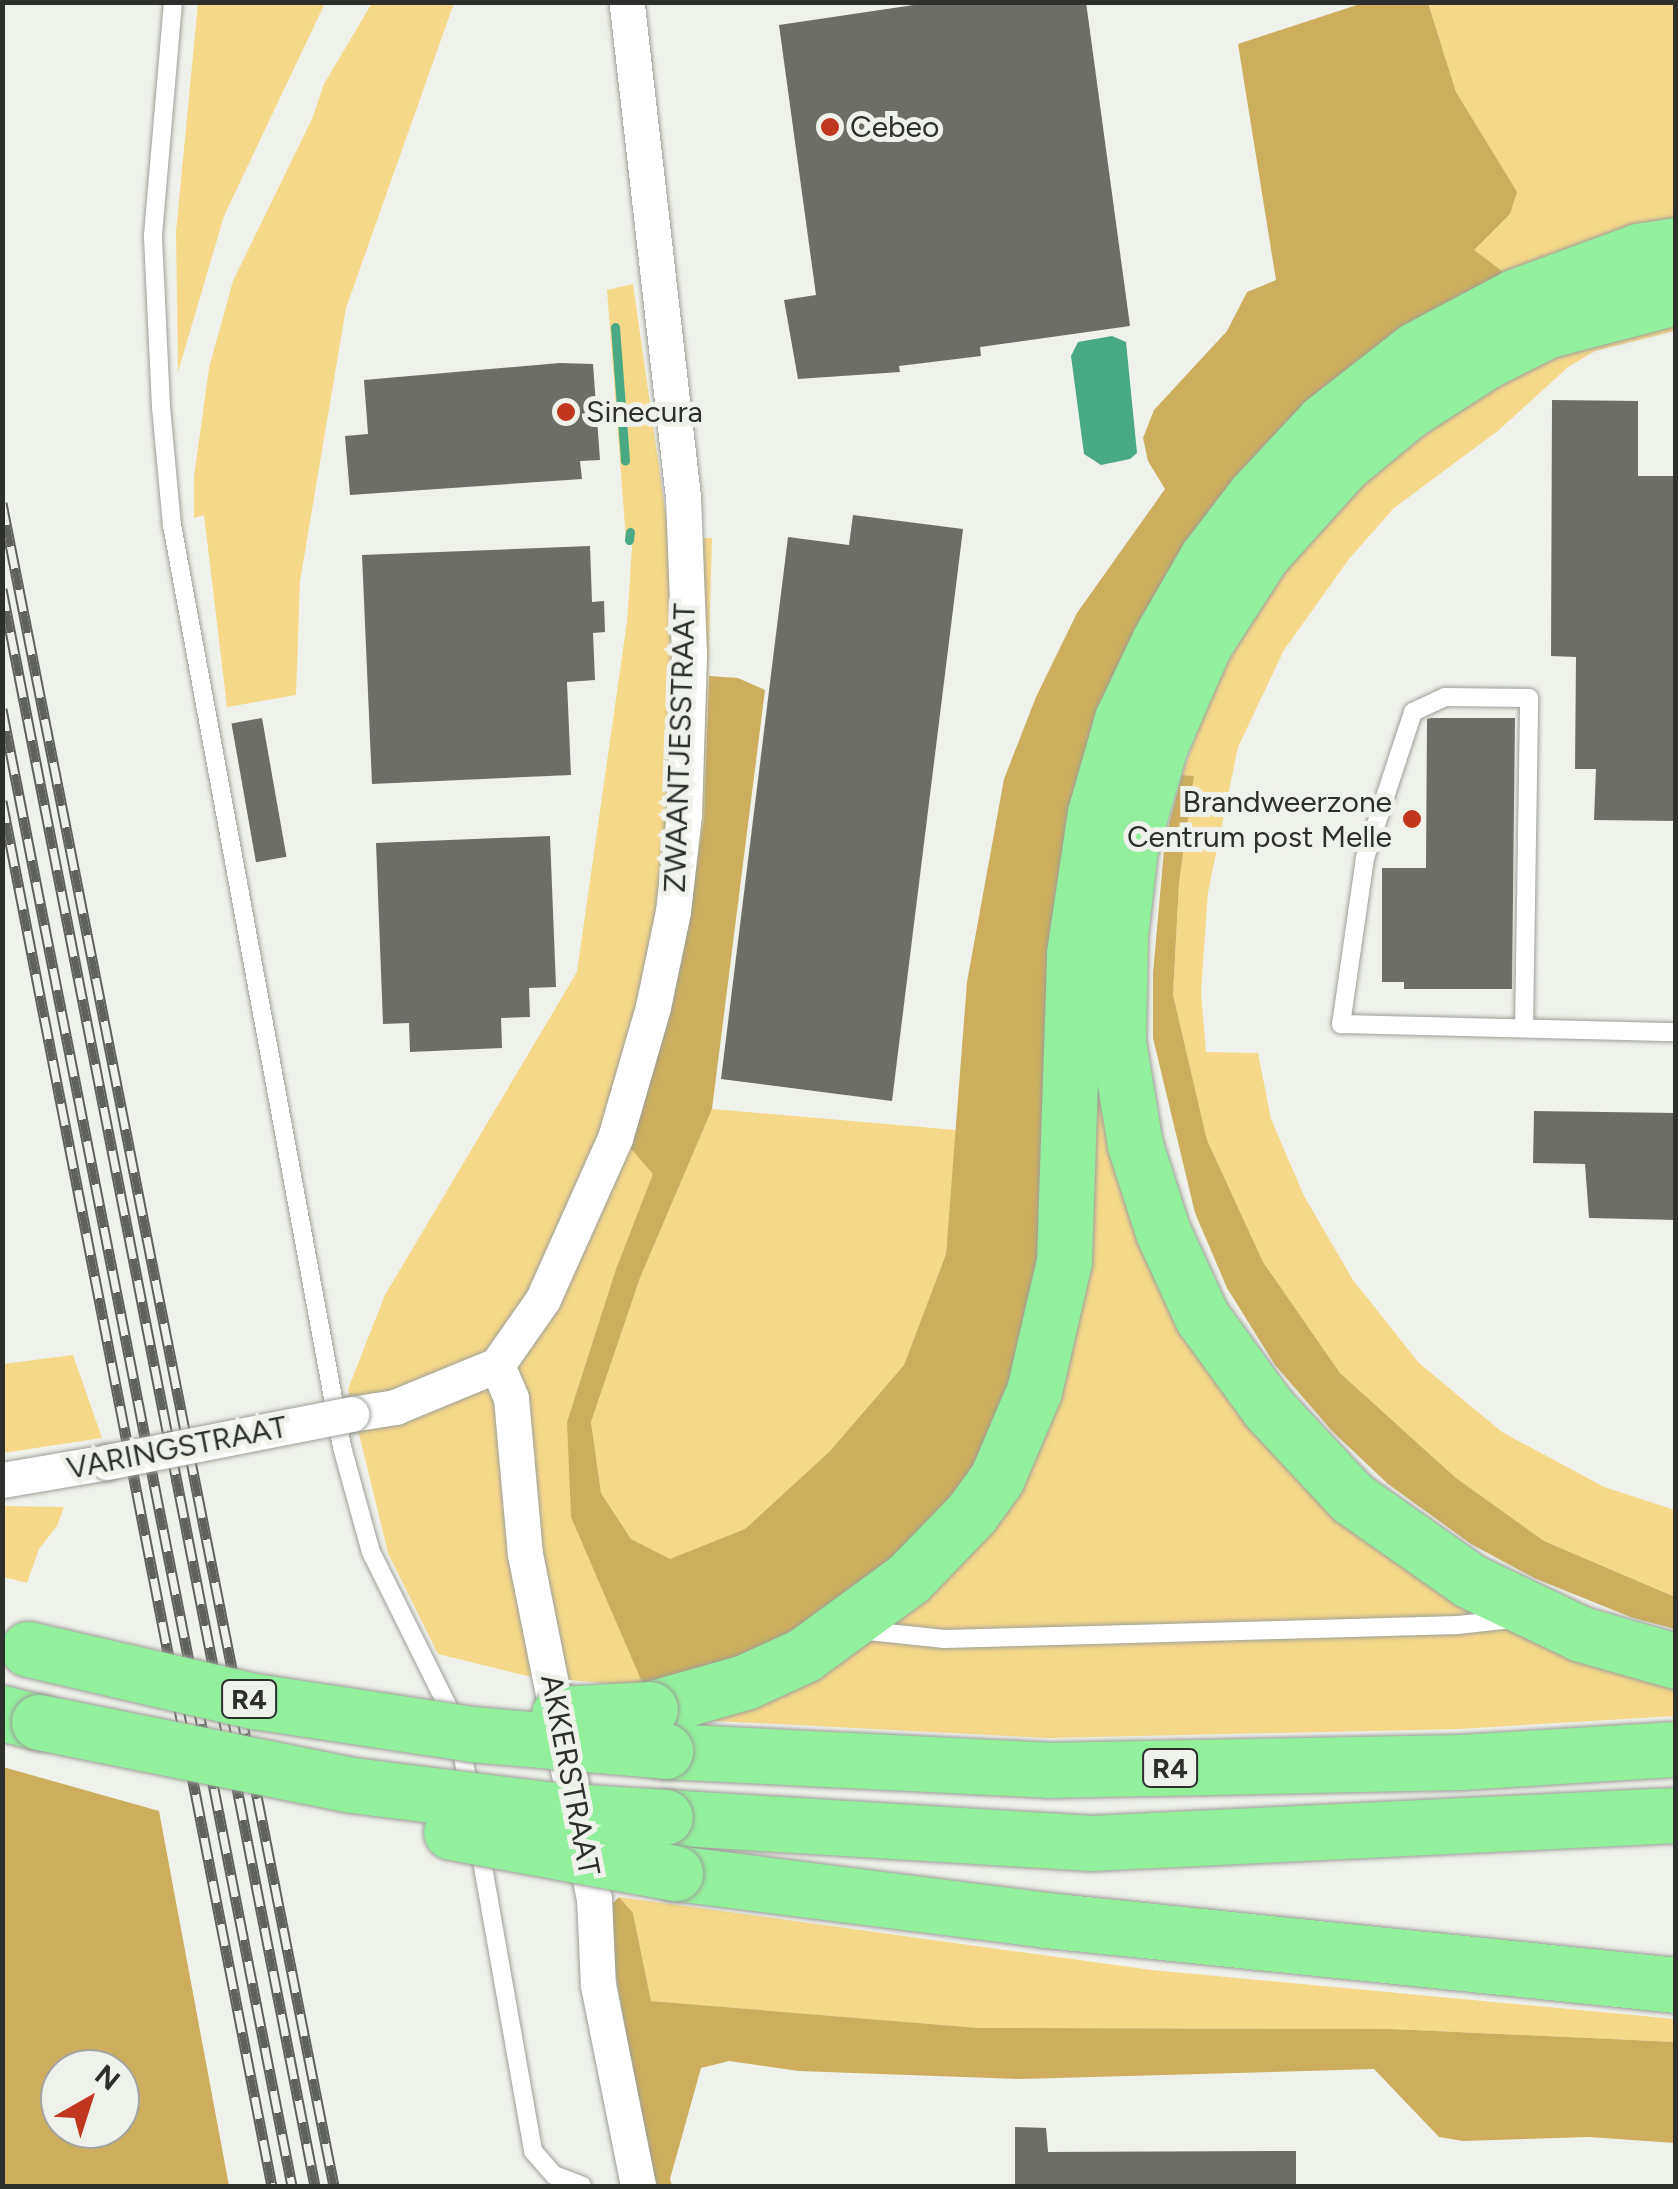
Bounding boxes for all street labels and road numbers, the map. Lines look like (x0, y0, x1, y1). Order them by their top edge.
street label: ZWAANTJESSTRAAT (657, 603, 703, 893)
street label: VARINGSTRAAT (64, 1409, 290, 1487)
street label: AKKERSTRAAT (533, 1671, 607, 1879)
road number: R4 (219, 1676, 279, 1722)
road number: R4 (1140, 1745, 1200, 1791)

